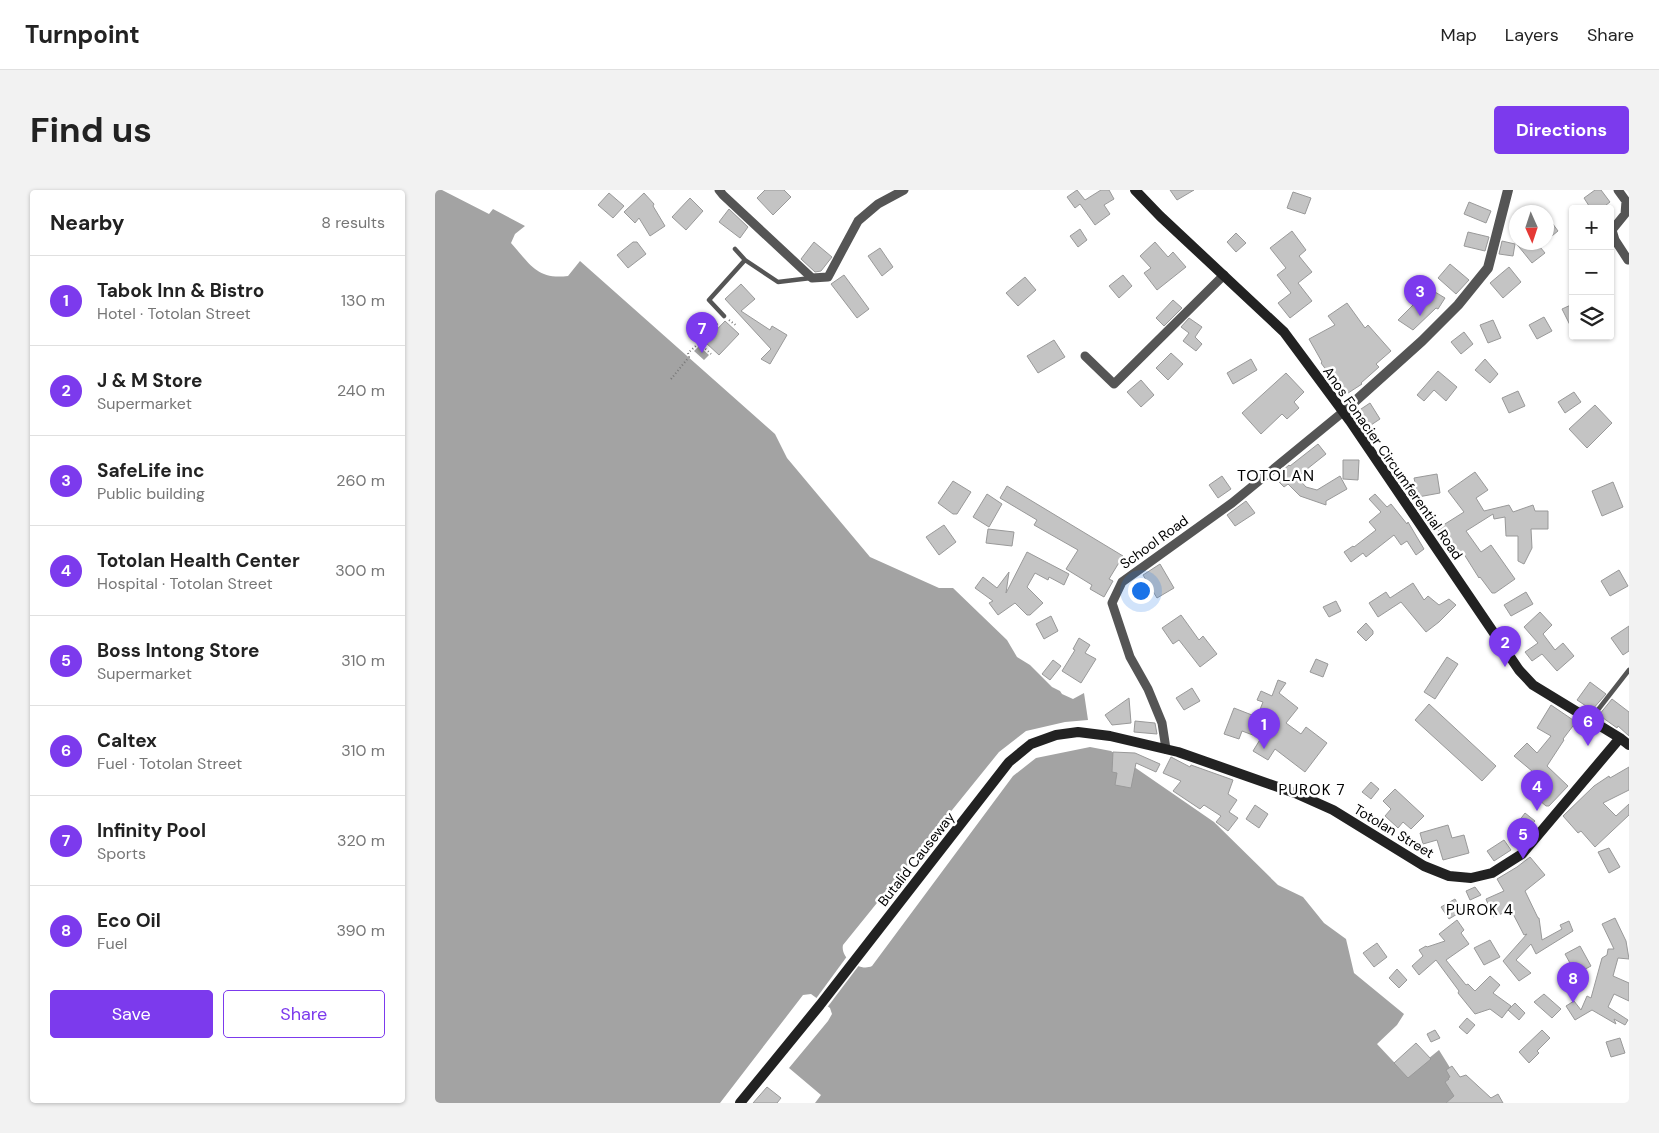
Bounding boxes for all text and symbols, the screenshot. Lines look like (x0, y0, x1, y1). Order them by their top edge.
text: Turnpoint (25, 19, 140, 50)
text: Map (1441, 23, 1477, 47)
text: Layers (1505, 23, 1559, 47)
text: Share (1587, 23, 1634, 47)
button: Directions (1494, 106, 1629, 154)
text: Find us (30, 107, 152, 153)
north arrow (1509, 205, 1554, 250)
map controls (1569, 205, 1614, 340)
button: + (1569, 205, 1614, 250)
text: Nearby (50, 209, 124, 237)
text: 8 results (321, 212, 385, 233)
button: − (1569, 250, 1614, 295)
pin: 3 (1404, 275, 1436, 316)
text: Tabok Inn & Bistro (97, 278, 264, 303)
text: 1 (63, 290, 69, 311)
text: 130 m (341, 290, 385, 311)
button: layers (1569, 295, 1614, 340)
text: Hotel · Totolan Street (97, 303, 251, 324)
pin: 7 (686, 312, 718, 353)
street label: Anos Fonacier Circumferential Road (1319, 363, 1467, 563)
text: J & M Store (97, 368, 202, 393)
text: 2 (61, 380, 71, 401)
text: 240 m (337, 380, 385, 401)
text: Supermarket (97, 393, 192, 414)
text: SafeLife inc (97, 458, 205, 483)
district label: TOTOLAN (1237, 465, 1315, 486)
text: 3 (61, 470, 71, 491)
text: 260 m (336, 470, 385, 491)
text: Public building (97, 483, 205, 504)
street label: School Road (1116, 511, 1192, 573)
text: Totolan Health Center (97, 548, 300, 573)
text: 4 (61, 560, 71, 581)
text: 300 m (335, 560, 385, 581)
text: Hospital · Totolan Street (97, 573, 273, 594)
your location (1128, 578, 1154, 604)
pin: 2 (1489, 626, 1521, 667)
text: Boss Intong Store (97, 638, 259, 663)
text: 5 (61, 650, 71, 671)
text: 310 m (341, 650, 385, 671)
text: Supermarket (97, 663, 192, 684)
pin: 6 (1572, 705, 1604, 746)
pin: 1 (1248, 708, 1280, 749)
text: Caltex (97, 728, 157, 753)
text: 6 (61, 740, 71, 761)
text: 310 m (341, 740, 385, 761)
text: Fuel · Totolan Street (97, 753, 242, 774)
pin: 4 (1521, 770, 1553, 811)
district label: PUROK 7 (1279, 780, 1345, 800)
street label: Totolan Street (1351, 800, 1437, 862)
street label: Butalid Causeway (874, 808, 958, 910)
text: Infinity Pool (97, 818, 206, 843)
pin: 5 (1507, 818, 1539, 859)
text: 7 (62, 830, 70, 851)
text: 320 m (337, 830, 385, 851)
text: Sports (97, 843, 146, 864)
district label: PUROK 4 (1446, 900, 1514, 920)
text: Eco Oil (97, 908, 161, 933)
text: 8 (61, 920, 71, 941)
text: 390 m (337, 920, 385, 941)
text: Fuel (97, 933, 127, 954)
pin: 8 (1557, 962, 1589, 1003)
button: Save (50, 990, 213, 1038)
button: Share (223, 990, 385, 1038)

